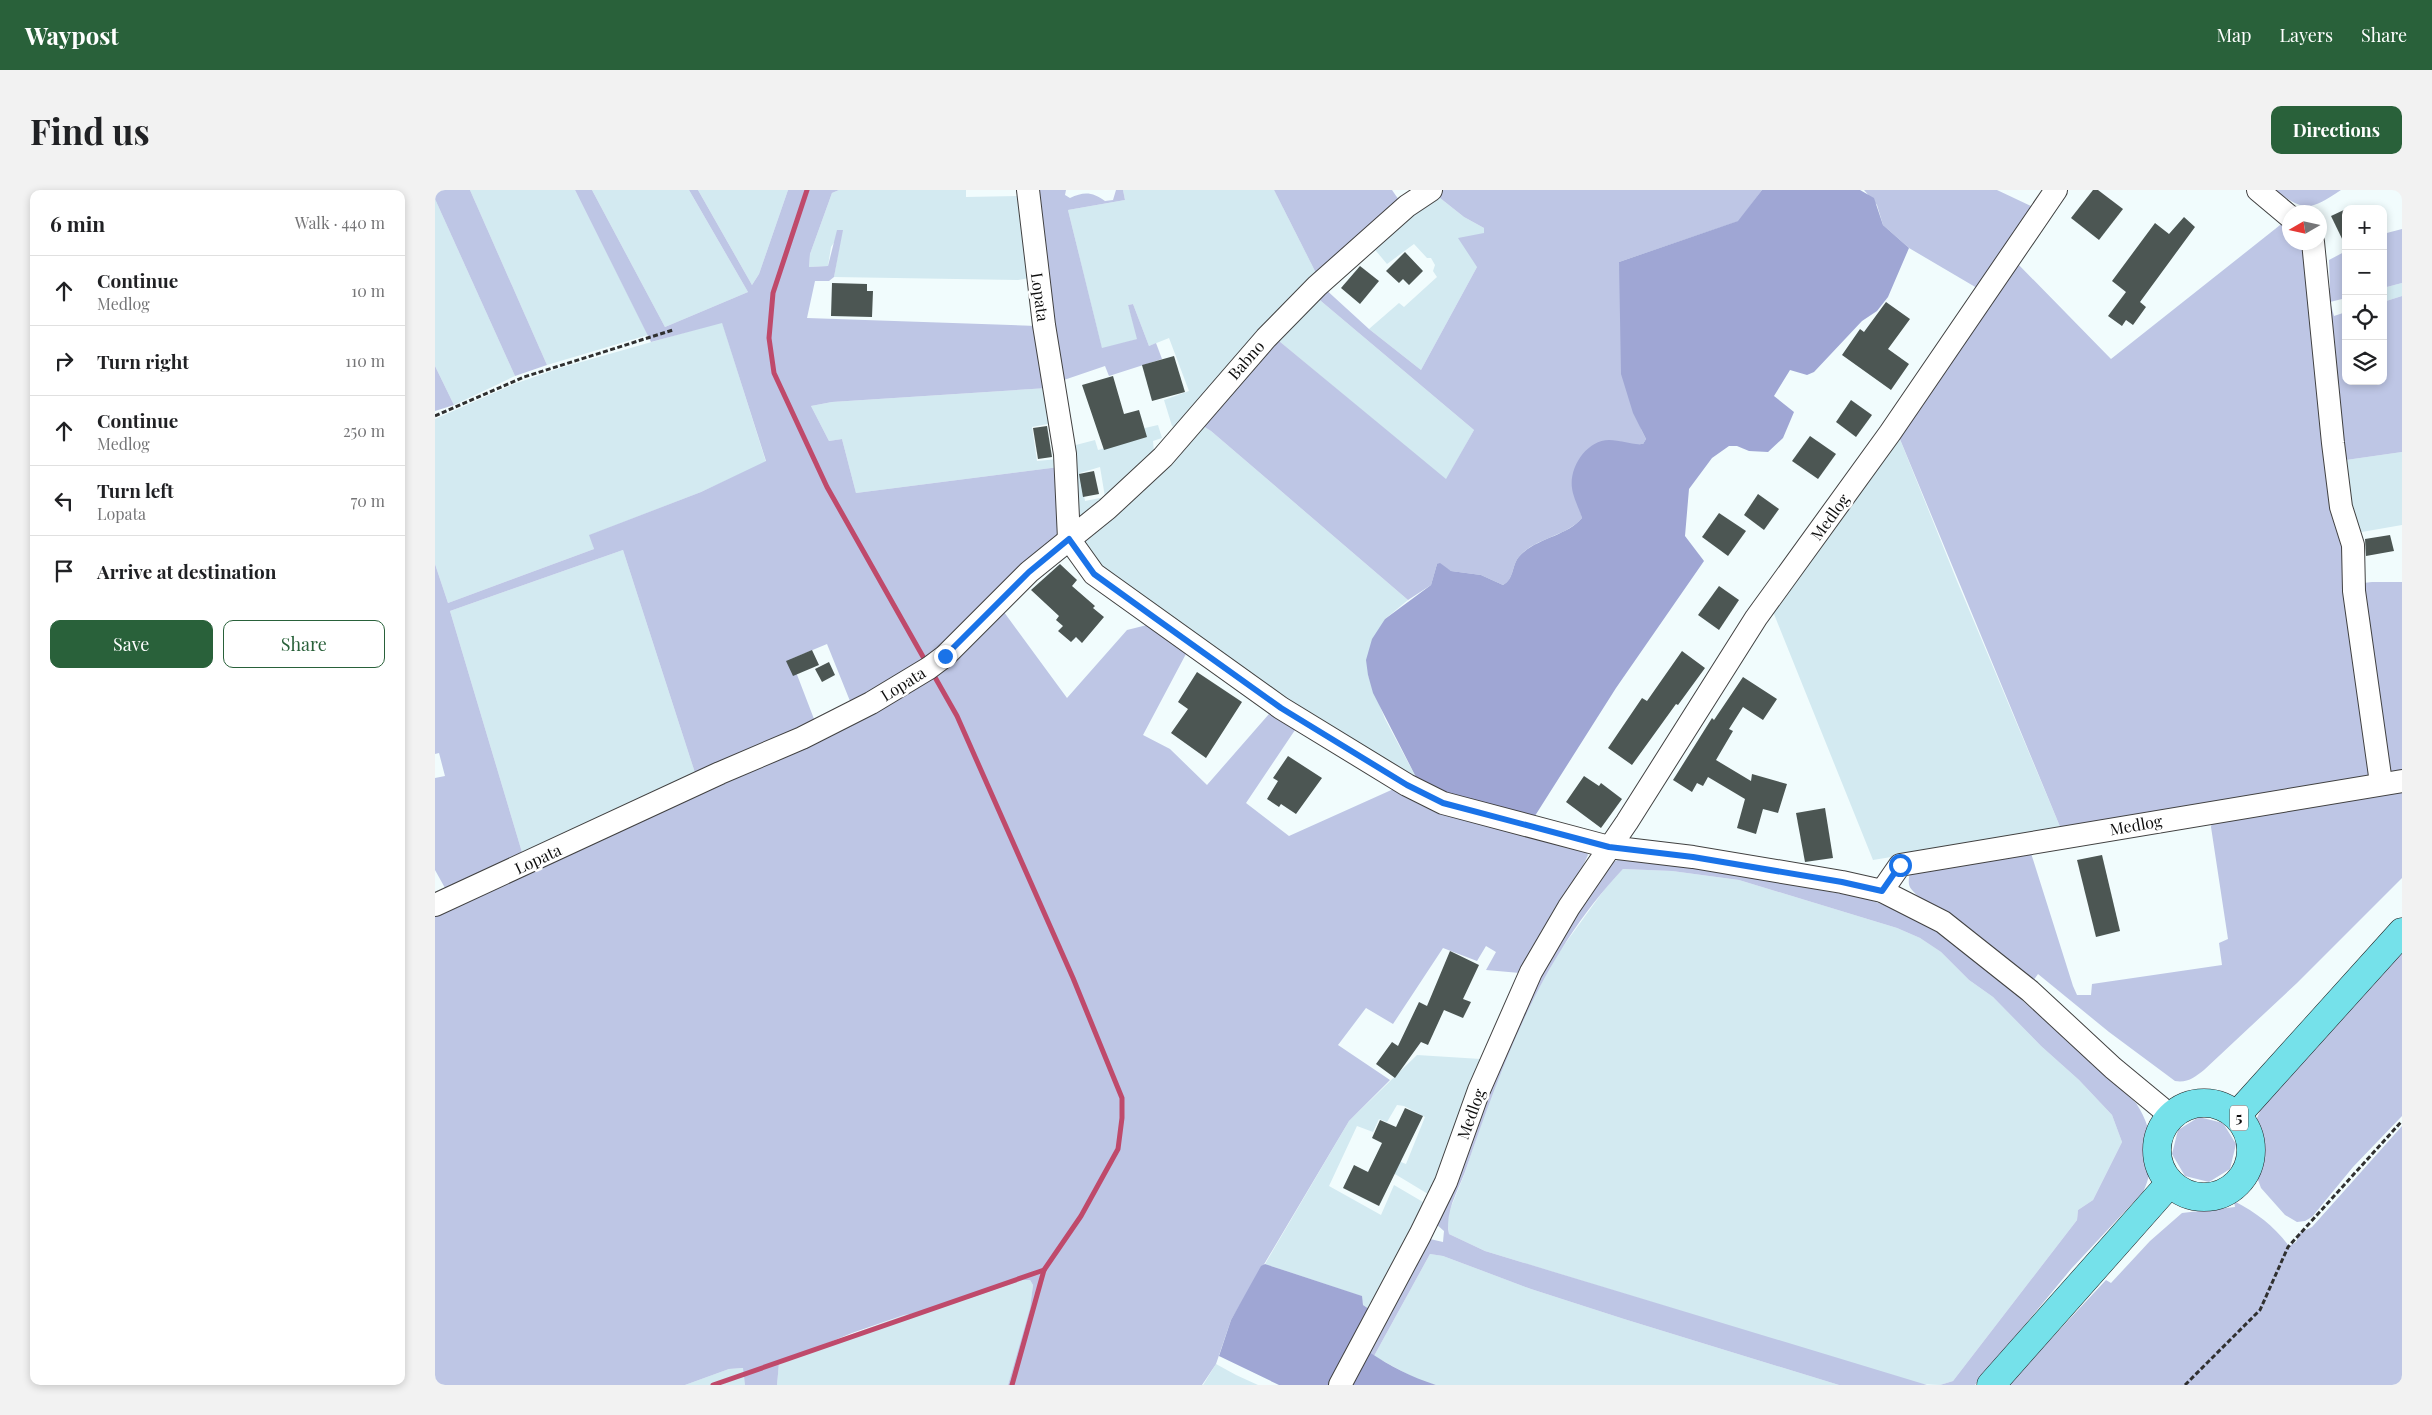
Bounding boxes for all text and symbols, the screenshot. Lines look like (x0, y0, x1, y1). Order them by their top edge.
text: Waypost (25, 19, 119, 51)
text: Map (2216, 23, 2251, 47)
text: Layers (2279, 23, 2333, 47)
text: Share (2361, 23, 2407, 47)
button: Directions (2271, 106, 2402, 154)
text: Find us (30, 107, 150, 154)
north arrow (2282, 205, 2327, 250)
map controls (2342, 205, 2387, 385)
button: + (2342, 205, 2387, 250)
text: 6 min (50, 209, 105, 237)
text: Walk · 440 m (295, 212, 385, 233)
button: − (2342, 250, 2387, 295)
text: Continue (97, 267, 178, 293)
street label: Lopata (1027, 271, 1054, 323)
icon: ahead (50, 277, 78, 305)
text: 10 m (351, 280, 385, 301)
text: Medlog (97, 293, 150, 314)
button: locate (2342, 295, 2387, 340)
street label: Babno (1223, 336, 1269, 384)
button: layers (2342, 340, 2387, 385)
icon: right (50, 347, 78, 375)
text: Turn right (97, 348, 189, 374)
text: 110 m (345, 350, 385, 371)
text: Continue (97, 407, 178, 433)
icon: ahead (50, 417, 78, 445)
text: 250 m (343, 420, 385, 441)
text: Medlog (97, 433, 150, 454)
text: Turn left (97, 477, 174, 503)
icon: left (50, 487, 78, 515)
street label: Medlog (1806, 489, 1854, 544)
text: 70 m (351, 490, 385, 511)
text: Lopata (97, 503, 146, 524)
icon: arrive (50, 557, 78, 585)
text: Arrive at destination (97, 558, 277, 584)
button: Save (50, 620, 213, 668)
button: Share (223, 620, 385, 668)
route end (934, 645, 957, 668)
street label: Lopata (876, 662, 929, 705)
street label: Medlog (2108, 809, 2164, 839)
street label: Lopata (511, 839, 564, 878)
route start (1889, 854, 1912, 877)
street label: Medlog (1452, 1085, 1490, 1142)
road number: 5 (2230, 1106, 2248, 1130)

